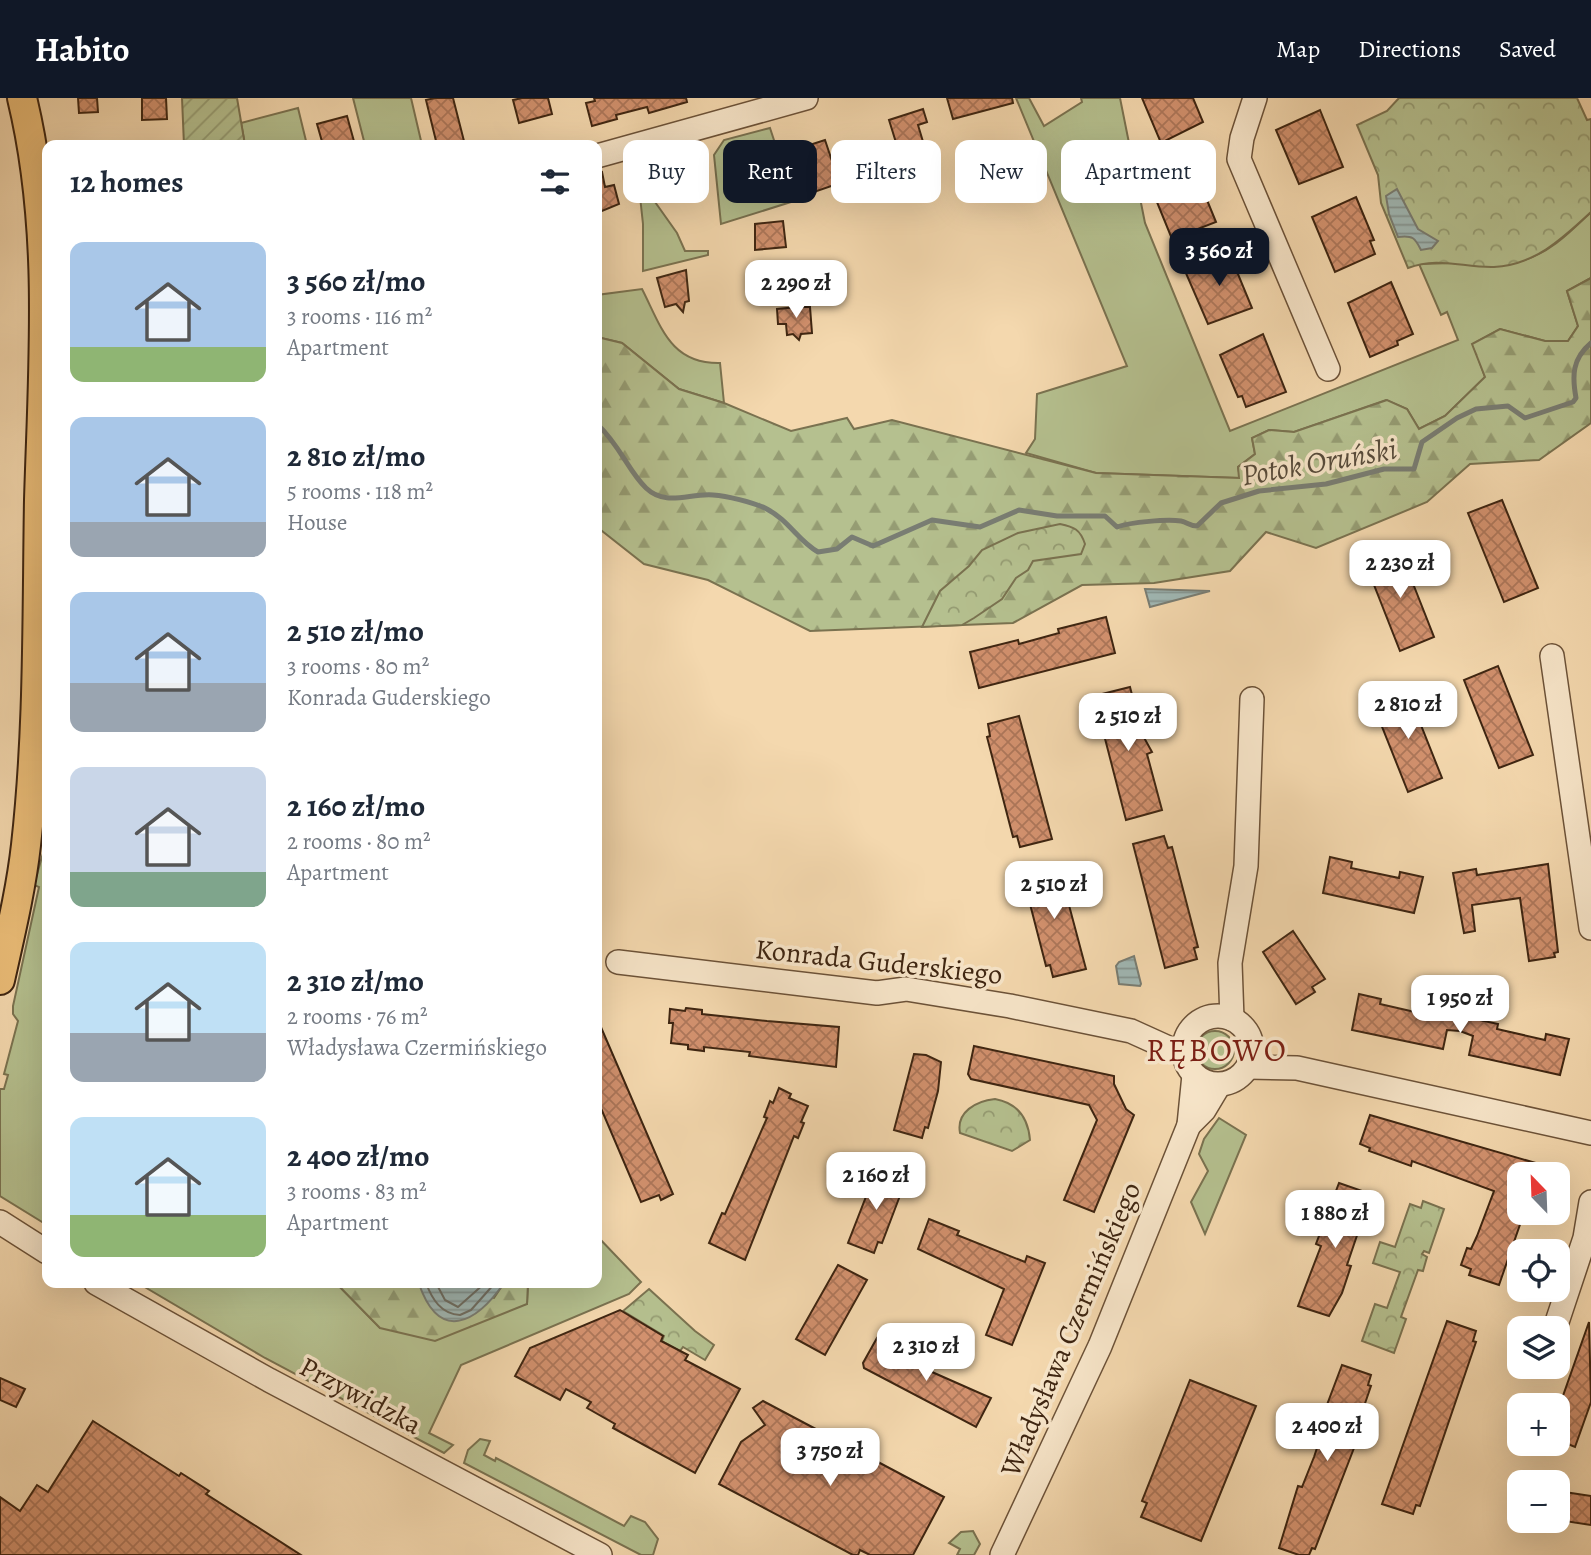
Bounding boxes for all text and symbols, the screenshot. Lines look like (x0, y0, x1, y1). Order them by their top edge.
text: Habito (35, 27, 130, 72)
text: Map (1276, 33, 1320, 65)
text: Directions (1358, 33, 1461, 65)
text: Saved (1499, 33, 1556, 65)
chip: Buy (623, 140, 709, 203)
chip: Rent (723, 140, 817, 203)
chip: Filters (831, 140, 941, 203)
chip: New (955, 140, 1047, 203)
chip: Apartment (1061, 140, 1216, 203)
text: 12 homes (70, 162, 183, 202)
icon: filters (536, 163, 574, 201)
pin: 3 560 zł (1147, 228, 1291, 288)
text: 3 560 zł (1185, 235, 1253, 266)
pin: 2 290 zł (724, 260, 868, 320)
text: 3 560 zł/mo (287, 261, 426, 301)
text: 2 290 zł (761, 267, 831, 298)
icon: home (126, 270, 210, 354)
text: 3 rooms · 116 m² (287, 301, 432, 332)
text: Apartment (287, 332, 389, 363)
water label: Potok Oruński (1238, 429, 1400, 495)
text: 2 810 zł/mo (287, 436, 426, 476)
icon: home (126, 445, 210, 529)
text: 5 rooms · 118 m² (287, 476, 433, 507)
text: House (287, 507, 347, 538)
pin: 2 230 zł (1328, 540, 1472, 600)
text: 2 230 zł (1365, 547, 1435, 578)
text: 2 510 zł/mo (287, 611, 424, 651)
icon: home (126, 620, 210, 704)
text: 3 rooms · 80 m² (287, 651, 429, 682)
text: Konrada Guderskiego (287, 682, 491, 713)
pin: 2 810 zł (1336, 682, 1480, 741)
text: 2 810 zł (1374, 688, 1442, 719)
pin: 2 510 zł (1056, 694, 1200, 753)
text: 2 510 zł (1095, 700, 1161, 731)
text: 2 160 zł/mo (287, 786, 425, 826)
icon: home (126, 795, 210, 879)
text: 2 rooms · 80 m² (287, 826, 431, 857)
text: Apartment (287, 857, 389, 888)
pin: 2 510 zł (982, 862, 1126, 921)
text: 2 510 zł (1021, 868, 1087, 899)
street label: Konrada Guderskiego (754, 930, 1004, 994)
text: 2 310 zł/mo (287, 961, 424, 1001)
icon: home (126, 970, 210, 1054)
pin: 1 950 zł (1388, 976, 1532, 1035)
text: 1 950 zł (1427, 982, 1493, 1013)
text: 2 rooms · 76 m² (287, 1001, 428, 1032)
district label: RĘBOWO (1146, 1028, 1288, 1072)
text: Władysława Czermińskiego (287, 1032, 547, 1063)
text: 2 400 zł/mo (287, 1136, 430, 1176)
icon: home (126, 1145, 210, 1229)
pin: 2 160 zł (804, 1152, 948, 1212)
text: 2 160 zł (842, 1159, 910, 1190)
north arrow (1507, 1162, 1570, 1225)
map controls (1507, 1162, 1570, 1533)
text: 3 rooms · 83 m² (287, 1176, 427, 1207)
street label: Władysława Czermińskiego (991, 1176, 1150, 1483)
pin: 1 880 zł (1263, 1190, 1407, 1250)
text: 1 880 zł (1301, 1197, 1369, 1228)
text: Apartment (287, 1207, 389, 1238)
button: locate (1507, 1239, 1570, 1302)
button: layers (1507, 1316, 1570, 1379)
pin: 2 310 zł (854, 1324, 998, 1383)
text: 2 310 zł (893, 1330, 959, 1361)
street label: Przywidzka (293, 1348, 428, 1444)
button: + (1507, 1393, 1570, 1456)
pin: 2 400 zł (1255, 1404, 1399, 1463)
text: 2 400 zł (1292, 1410, 1362, 1441)
pin: 3 750 zł (758, 1428, 902, 1488)
text: 3 750 zł (797, 1435, 863, 1466)
button: − (1507, 1470, 1570, 1533)

